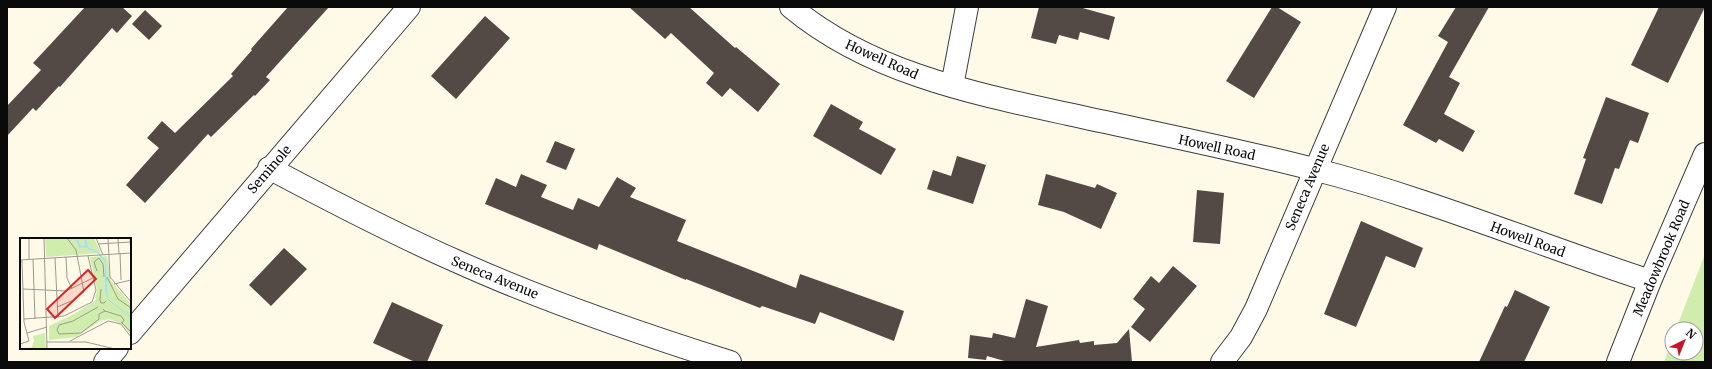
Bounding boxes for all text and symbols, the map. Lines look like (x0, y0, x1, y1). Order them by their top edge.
street label: Howell Road (843, 36, 921, 83)
street label: Howell Road (1177, 131, 1257, 164)
street label: Seminole (244, 141, 295, 197)
street label: Seneca Avenue (1282, 141, 1333, 233)
street label: Meadowbrook Road (1629, 197, 1694, 319)
street label: Howell Road (1488, 218, 1568, 261)
inset map (20, 238, 131, 349)
street label: Seneca Avenue (449, 252, 541, 303)
north arrow (1664, 321, 1704, 361)
text: N (1683, 326, 1699, 342)

